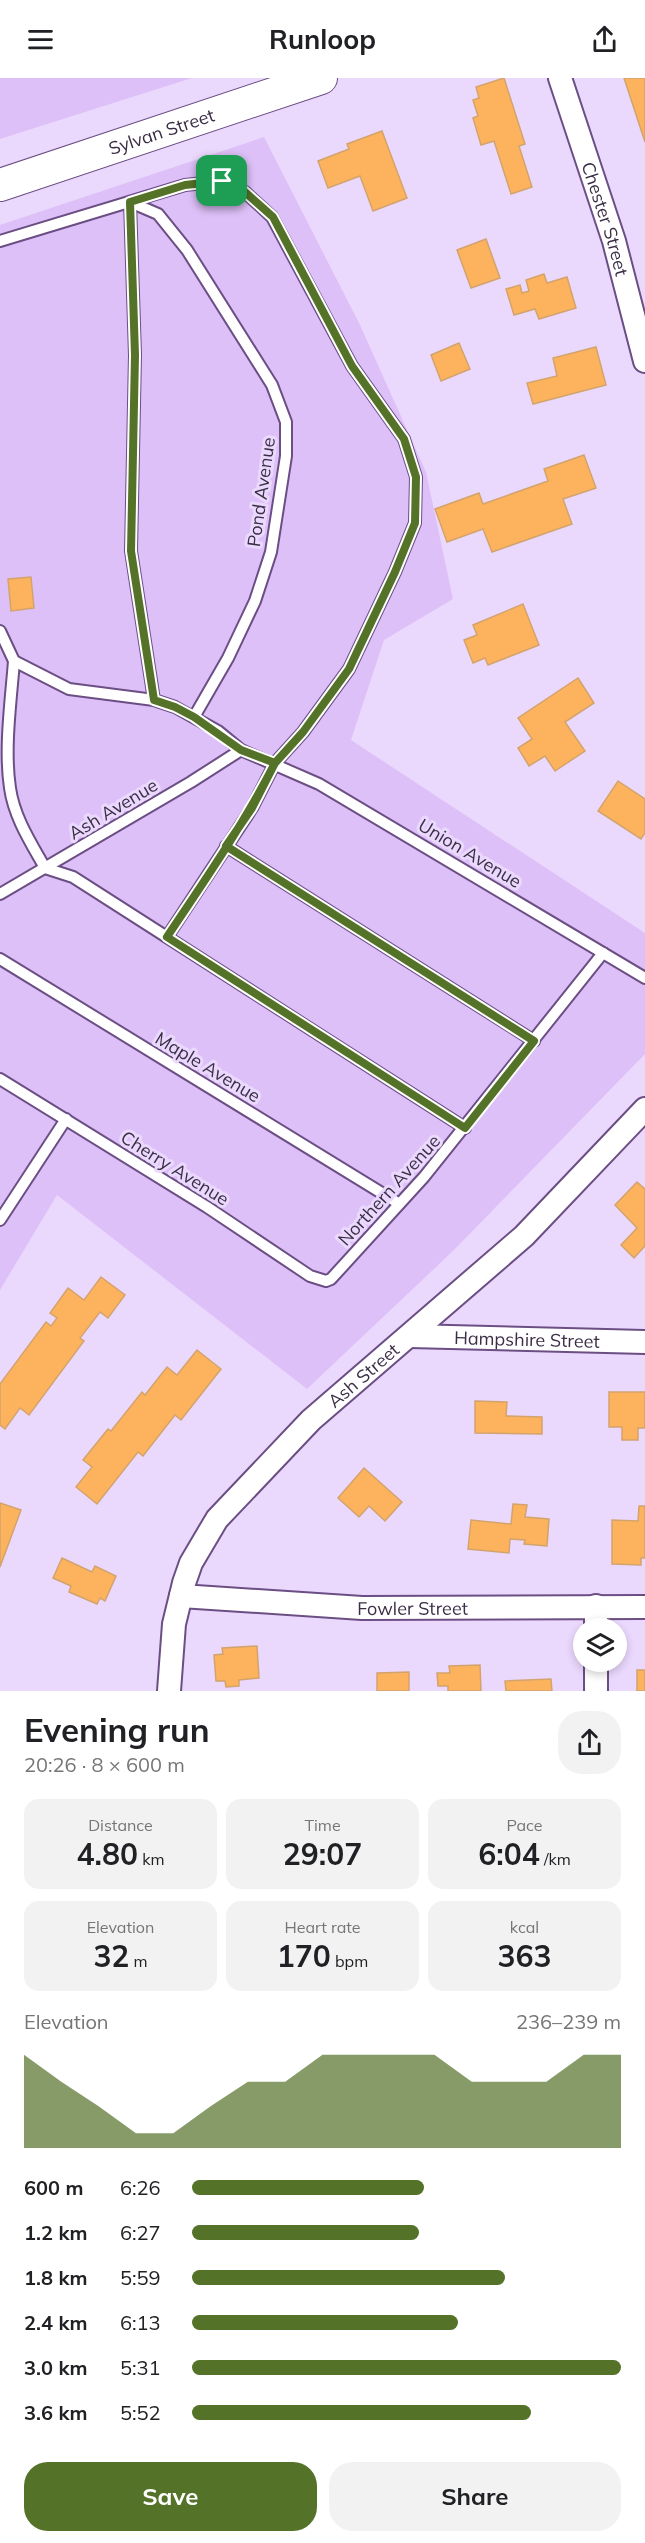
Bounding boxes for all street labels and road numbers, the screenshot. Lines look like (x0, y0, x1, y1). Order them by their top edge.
street label: Sylvan Street (105, 103, 217, 160)
street label: Chester Street (577, 159, 634, 278)
street label: Pond Avenue (242, 436, 280, 548)
street label: Ash Avenue (64, 773, 162, 845)
street label: Union Avenue (414, 813, 526, 893)
street label: Maple Avenue (151, 1027, 265, 1107)
street label: Cherry Avenue (117, 1126, 233, 1210)
street label: Northern Avenue (333, 1130, 445, 1250)
street label: Hampshire Street (454, 1326, 600, 1352)
street label: Ash Street (323, 1338, 404, 1412)
street label: Fowler Street (357, 1596, 468, 1620)

